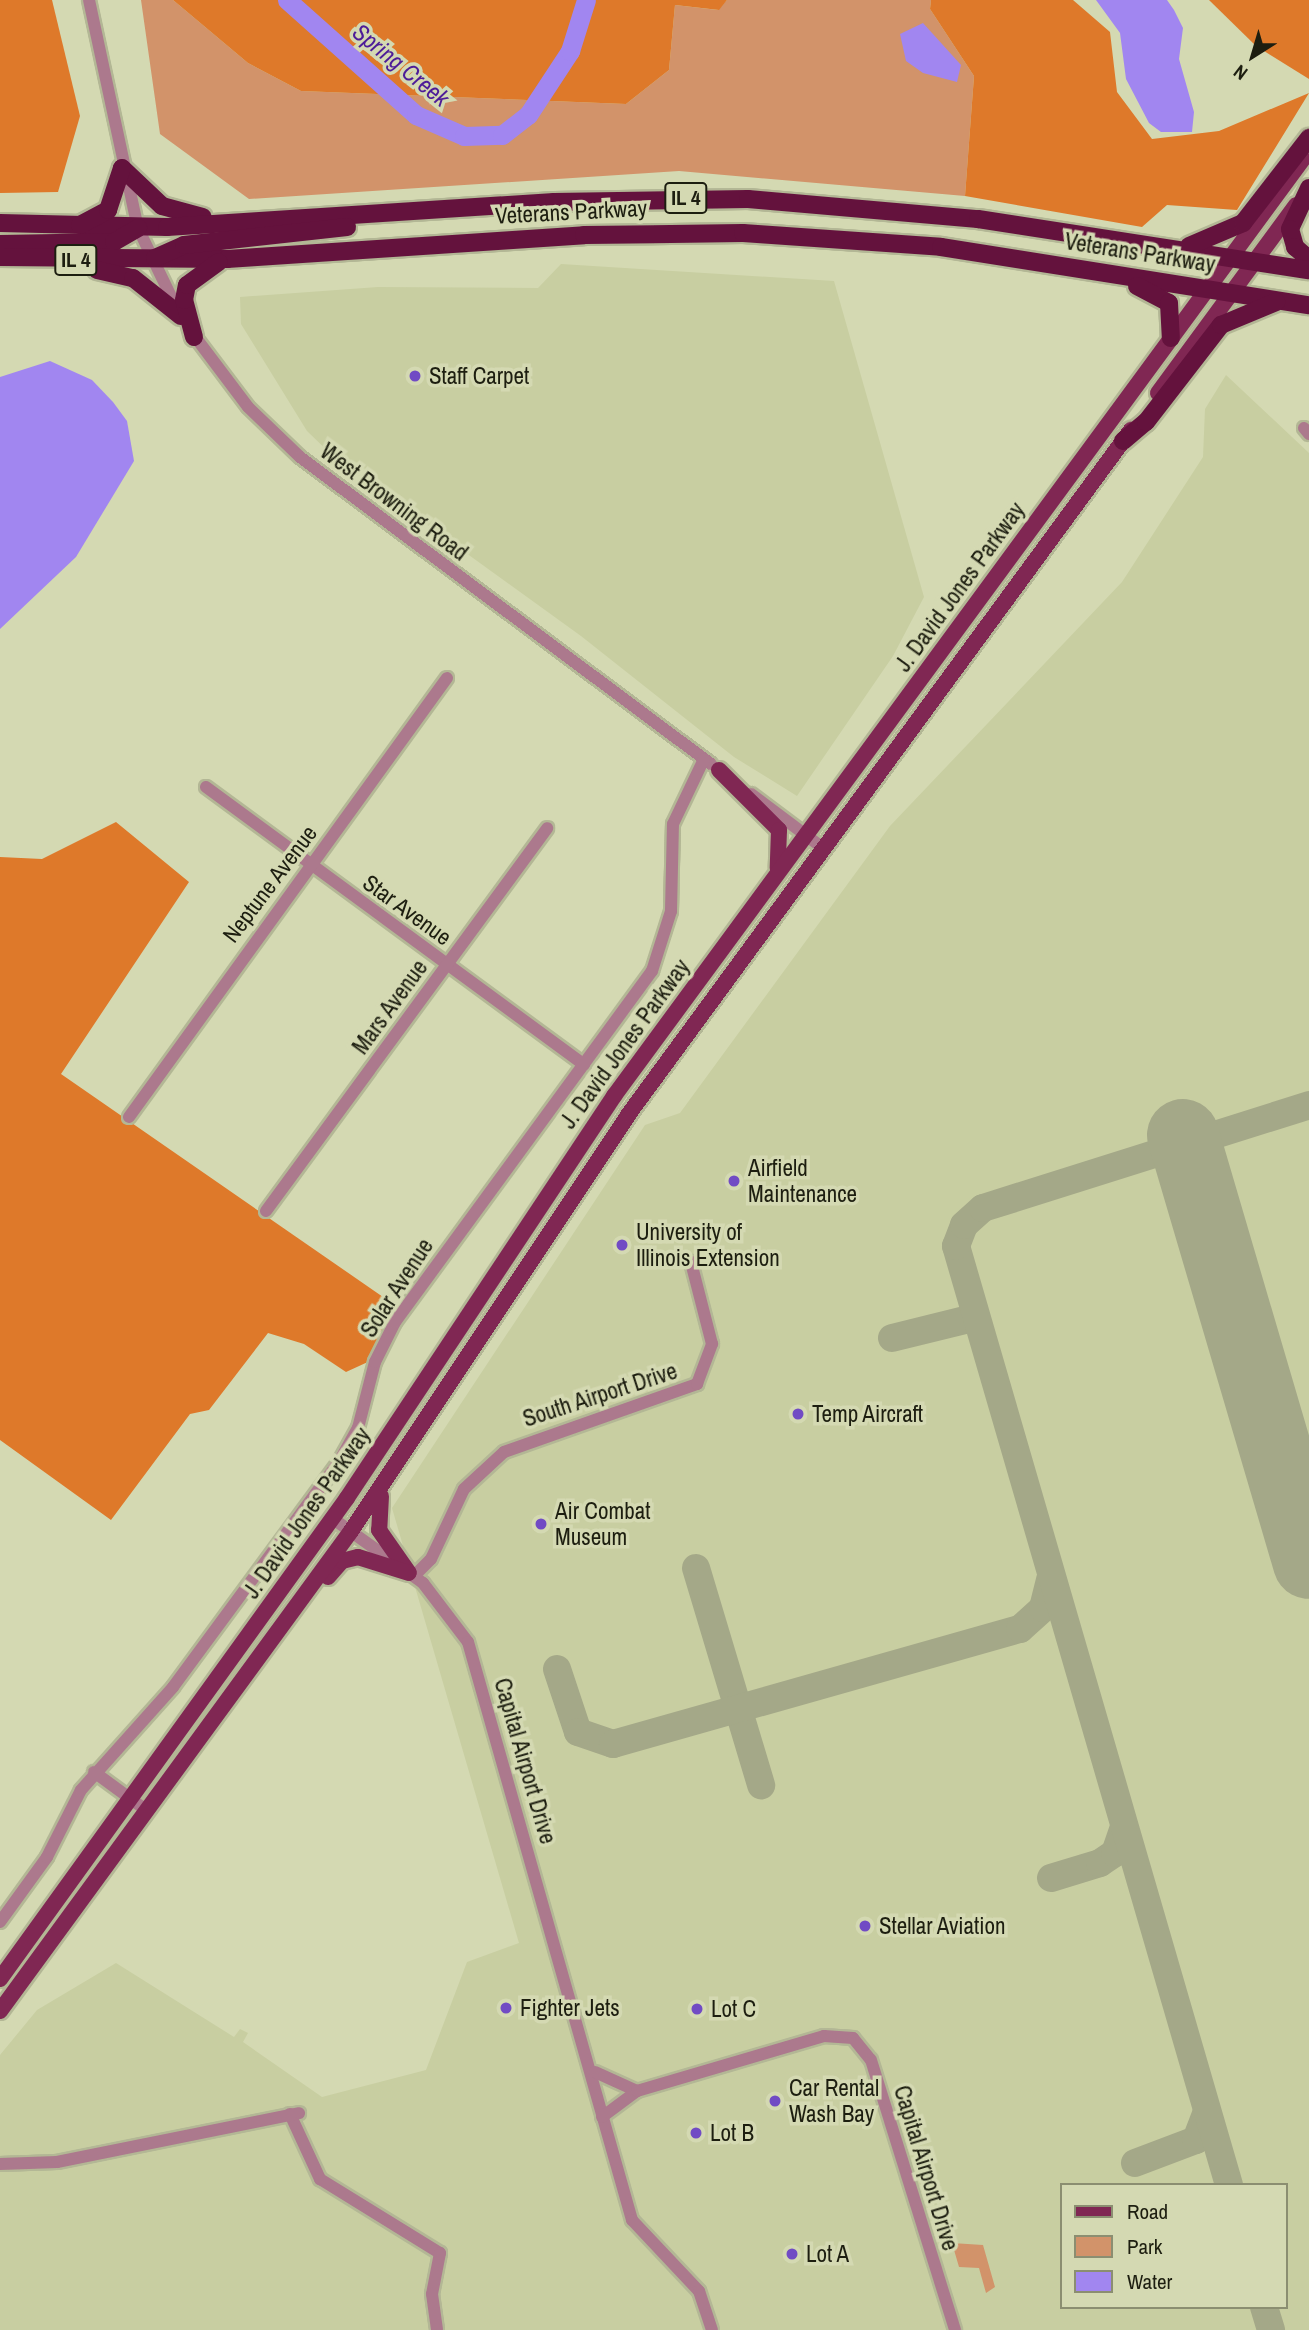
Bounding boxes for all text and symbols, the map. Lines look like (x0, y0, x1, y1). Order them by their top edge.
water label: Spring Creek (347, 17, 455, 113)
north arrow (1218, 21, 1288, 91)
text: N (1228, 59, 1253, 87)
road number: IL 4 (663, 180, 709, 216)
street label: Veterans Parkway (494, 194, 648, 230)
street label: Veterans Parkway (1063, 227, 1217, 279)
road number: IL 4 (53, 243, 99, 278)
place label: Staff Carpet (429, 362, 529, 390)
marker: Staff Carpet (407, 368, 423, 384)
street label: West Browning Road (315, 437, 473, 567)
street label: J. David Jones Parkway (889, 497, 1031, 677)
street label: Neptune Avenue (217, 820, 323, 948)
street label: Star Avenue (357, 868, 457, 952)
street label: Mars Avenue (346, 954, 434, 1060)
street label: J. David Jones Parkway (554, 954, 696, 1134)
place label: Airfield Maintenance (748, 1154, 857, 1208)
marker: Airfield Maintenance (726, 1173, 742, 1189)
place label: University of Illinois Extension (636, 1218, 780, 1272)
street label: Solar Avenue (355, 1233, 439, 1343)
marker: University of Illinois Extension (614, 1237, 630, 1253)
street label: South Airport Drive (519, 1357, 681, 1433)
place label: Temp Aircraft (812, 1400, 924, 1428)
marker: Temp Aircraft (790, 1406, 806, 1422)
street label: J. David Jones Parkway (238, 1422, 376, 1604)
place label: Air Combat Museum (555, 1497, 650, 1551)
marker: Air Combat Museum (533, 1516, 549, 1532)
street label: Capital Airport Drive (488, 1675, 562, 1847)
place label: Stellar Aviation (879, 1912, 1007, 1940)
marker: Stellar Aviation (857, 1918, 873, 1934)
place label: Fighter Jets (520, 1994, 620, 2022)
place label: Lot C (711, 1995, 756, 2023)
marker: Fighter Jets (498, 2000, 514, 2016)
marker: Lot C (689, 2001, 705, 2017)
place label: Car Rental Wash Bay (789, 2074, 879, 2128)
street label: Capital Airport Drive (888, 2082, 964, 2254)
marker: Car Rental Wash Bay (767, 2093, 783, 2109)
place label: Lot B (710, 2119, 754, 2147)
marker: Lot B (688, 2125, 704, 2141)
legend (1060, 2183, 1288, 2309)
text: Road (1127, 2197, 1168, 2226)
text: Park (1127, 2232, 1162, 2261)
place label: Lot A (806, 2240, 850, 2268)
marker: Lot A (784, 2246, 800, 2262)
text: Water (1127, 2267, 1172, 2296)

